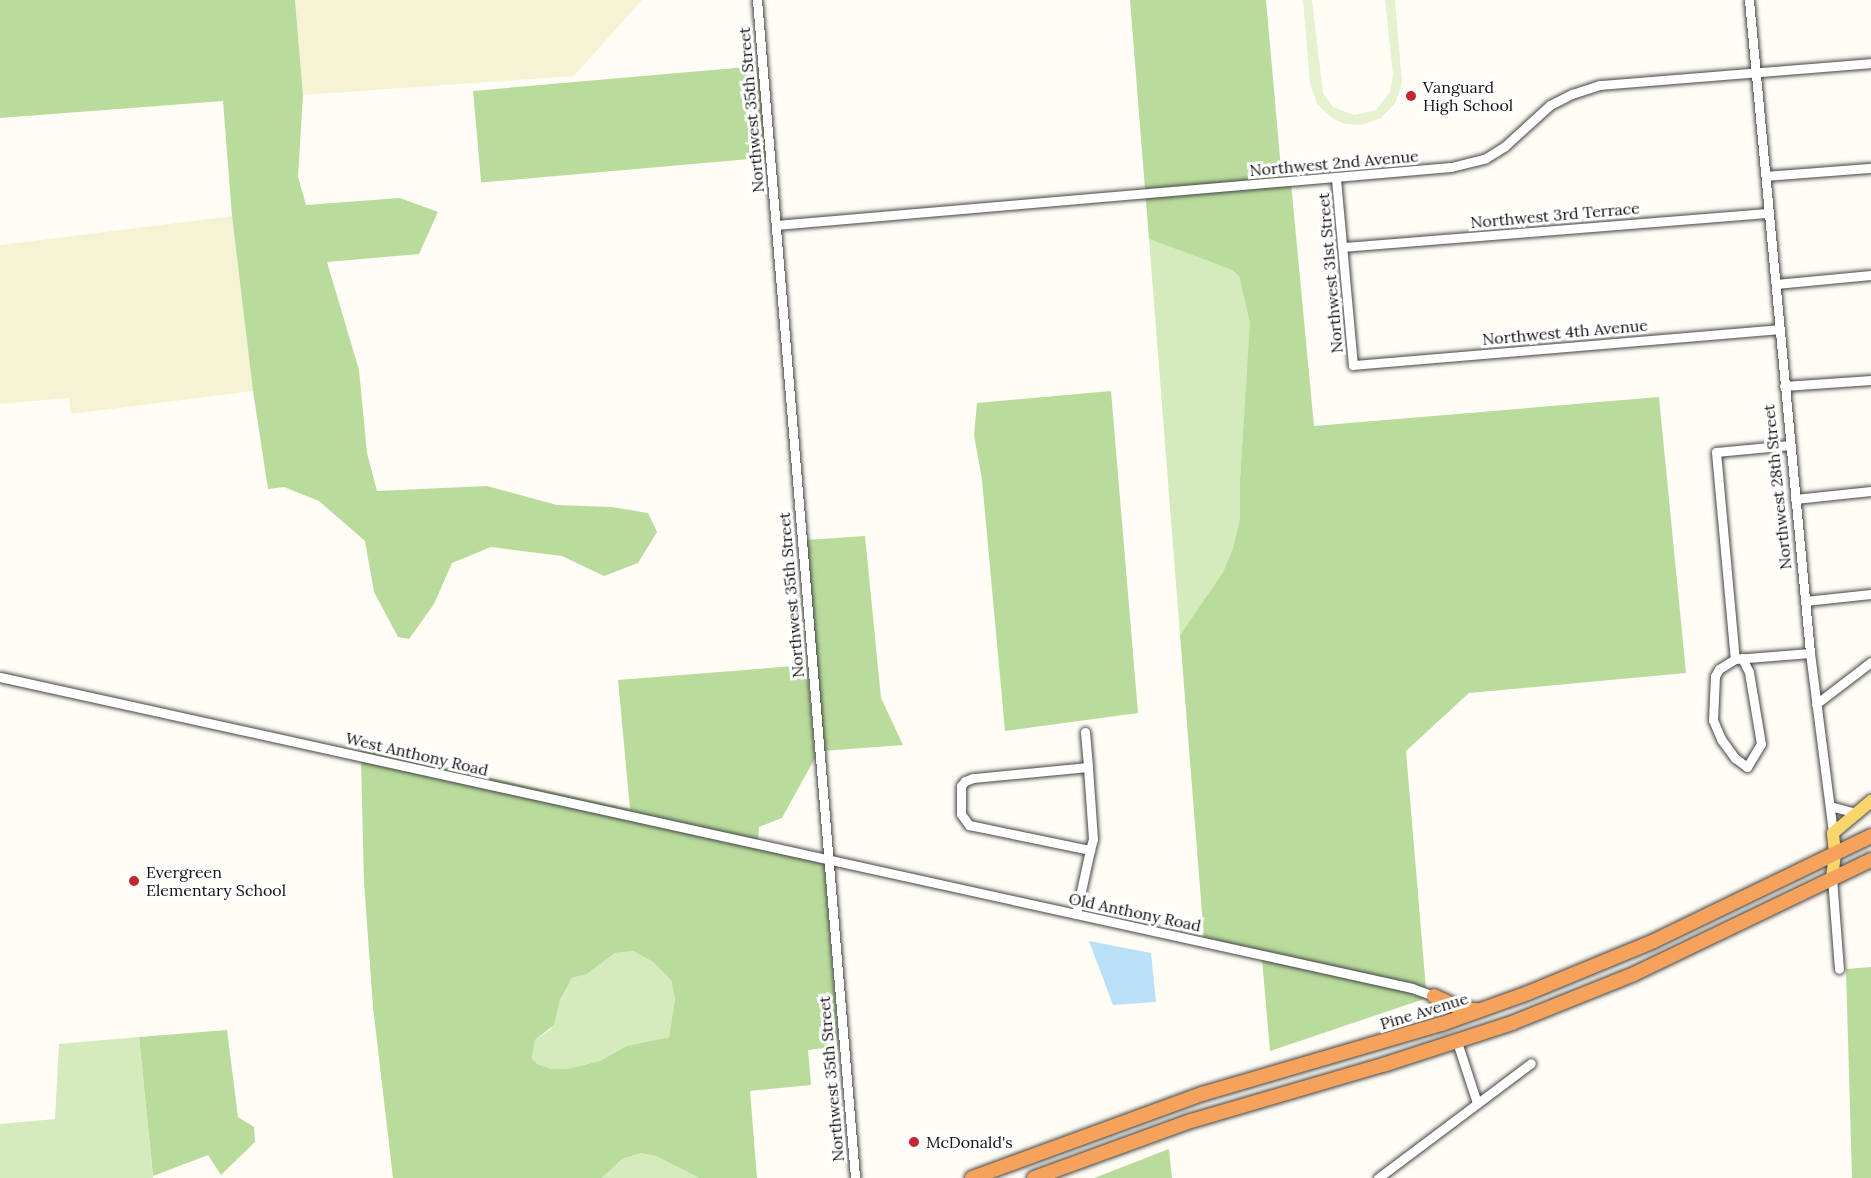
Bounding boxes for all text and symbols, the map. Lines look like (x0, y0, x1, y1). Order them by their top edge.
street label: Northwest 35th Street (734, 26, 768, 194)
place label: Vanguard High School (1423, 77, 1513, 115)
marker: Vanguard High School (1404, 89, 1418, 103)
street label: Northwest 2nd Avenue (1249, 146, 1419, 180)
street label: Northwest 31st Street (1313, 192, 1347, 354)
street label: Northwest 3rd Terrace (1470, 198, 1640, 232)
street label: Northwest 4th Avenue (1481, 315, 1649, 349)
street label: Northwest 28th Street (1759, 403, 1795, 571)
street label: Northwest 35th Street (774, 511, 808, 679)
street label: West Anthony Road (344, 728, 490, 780)
place label: Evergreen Elementary School (146, 862, 286, 900)
marker: Evergreen Elementary School (127, 874, 141, 888)
street label: Old Anthony Road (1067, 889, 1203, 935)
street label: Pine Avenue (1378, 989, 1470, 1033)
street label: Northwest 35th Street (814, 995, 848, 1163)
place label: McDonald's (926, 1132, 1013, 1152)
marker: McDonald's (907, 1135, 921, 1149)

